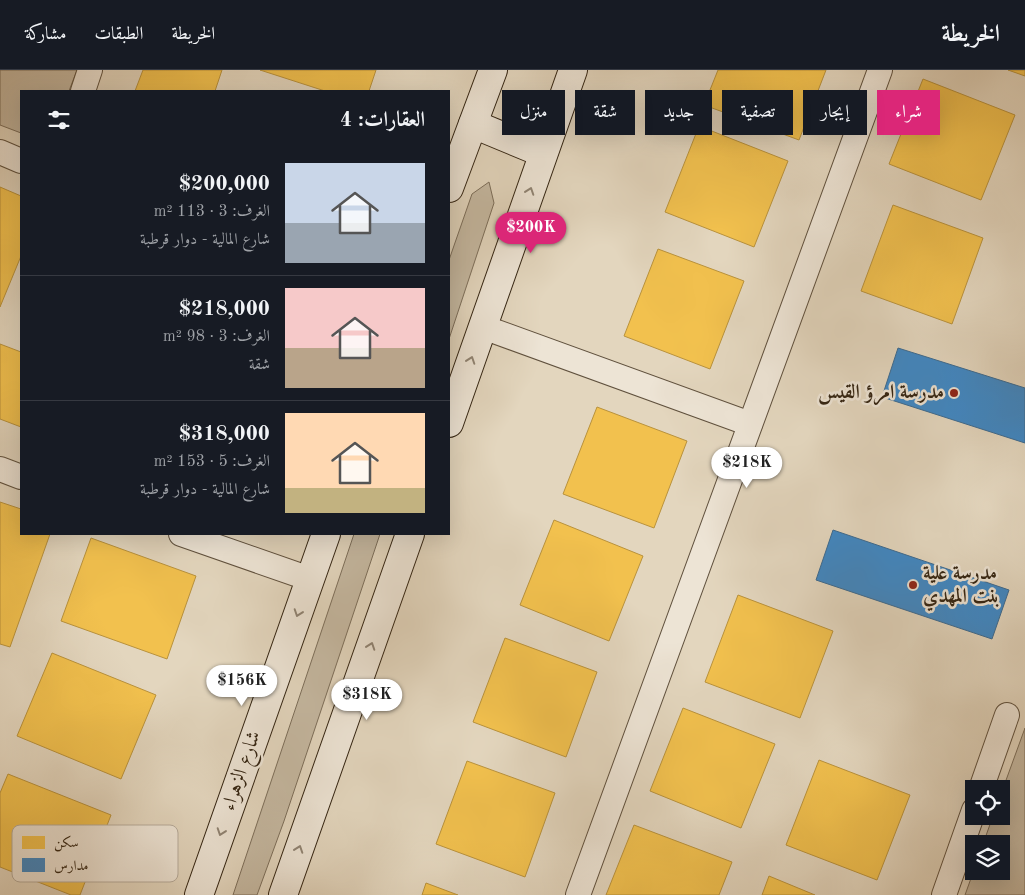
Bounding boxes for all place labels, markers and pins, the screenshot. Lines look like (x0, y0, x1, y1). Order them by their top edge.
pin: $200K (496, 212, 566, 254)
place label: مدرسة امرؤ القيس (818, 382, 944, 406)
marker: مدرسة امرؤ القيس (948, 387, 960, 399)
pin: $218K (712, 446, 782, 489)
place label: مدرسة علية بنت المهدي (923, 564, 1000, 612)
marker: مدرسة علية بنت المهدي (907, 579, 919, 591)
pin: $156K (207, 664, 277, 707)
pin: $318K (332, 678, 402, 721)

